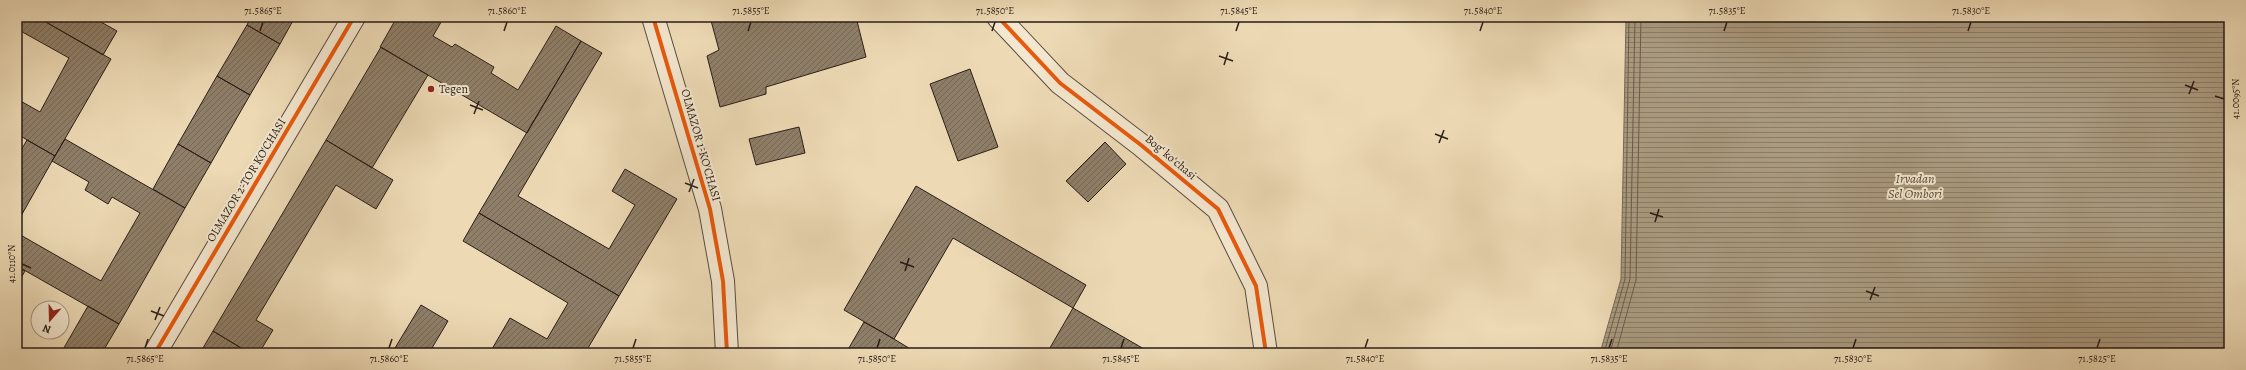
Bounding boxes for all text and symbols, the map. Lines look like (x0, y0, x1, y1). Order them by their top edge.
text: 71.5865°E (244, 4, 282, 17)
text: 71.5860°E (488, 4, 526, 17)
text: 71.5855°E (732, 4, 770, 17)
text: 71.5850°E (976, 4, 1014, 17)
text: 71.5845°E (1220, 4, 1258, 17)
text: 71.5840°E (1464, 4, 1502, 17)
text: 71.5835°E (1708, 4, 1746, 17)
text: 71.5830°E (1952, 4, 1990, 17)
text: 41.0095°N (2229, 79, 2242, 119)
place label: Tegen (439, 81, 468, 97)
marker: Tegen (426, 84, 436, 94)
street label: OLMAZOR 1-KO'CHASI (677, 87, 725, 203)
street label: OLMAZOR 2-TOR KO'CHASI (203, 115, 289, 245)
street label: Bogʻ koʻchasi (1142, 131, 1200, 183)
water label: Irvadan Sel Ombori (1888, 170, 1942, 202)
text: 41.0110°N (5, 245, 18, 283)
north arrow (30, 300, 70, 340)
text: N (40, 321, 53, 337)
text: 71.5865°E (126, 352, 164, 365)
text: 71.5860°E (370, 352, 408, 365)
text: 71.5855°E (614, 352, 652, 365)
text: 71.5850°E (858, 352, 896, 365)
text: 71.5845°E (1102, 352, 1140, 365)
text: 71.5840°E (1346, 352, 1384, 365)
text: 71.5835°E (1590, 352, 1628, 365)
text: 71.5830°E (1834, 352, 1872, 365)
text: 71.5825°E (2078, 352, 2116, 365)

